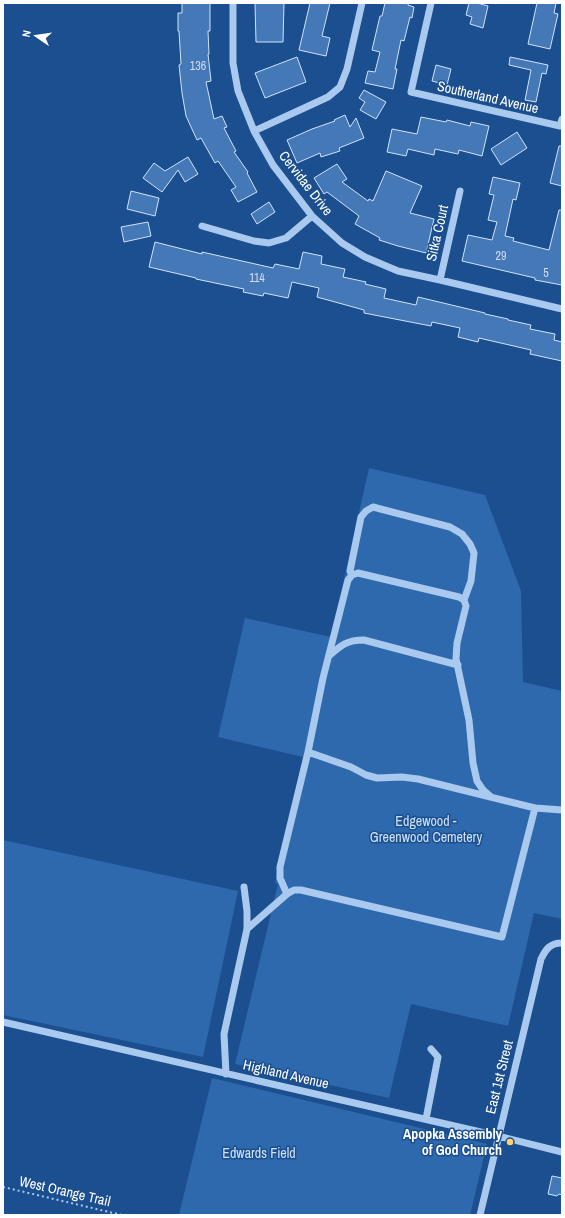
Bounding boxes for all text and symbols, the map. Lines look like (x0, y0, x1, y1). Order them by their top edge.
north arrow (16, 16, 56, 56)
text: N (19, 29, 34, 38)
house number: 136 (190, 58, 206, 74)
street label: Southerland Avenue (436, 77, 540, 117)
street label: Cervidae Drive (275, 147, 337, 219)
street label: Sitka Court (422, 203, 452, 263)
house number: 29 (496, 248, 506, 264)
house number: 5 (543, 265, 549, 281)
house number: 114 (249, 270, 265, 286)
park label: Edgewood - Greenwood Cemetery (370, 812, 482, 846)
street label: East 1st Street (481, 1038, 517, 1116)
street label: Highland Avenue (241, 1055, 331, 1093)
place label: Apopka Assembly of God Church (403, 1125, 503, 1159)
marker: Apopka Assembly of God Church (505, 1137, 515, 1147)
park label: Edwards Field (222, 1144, 296, 1162)
street label: West Orange Trail (18, 1172, 112, 1210)

